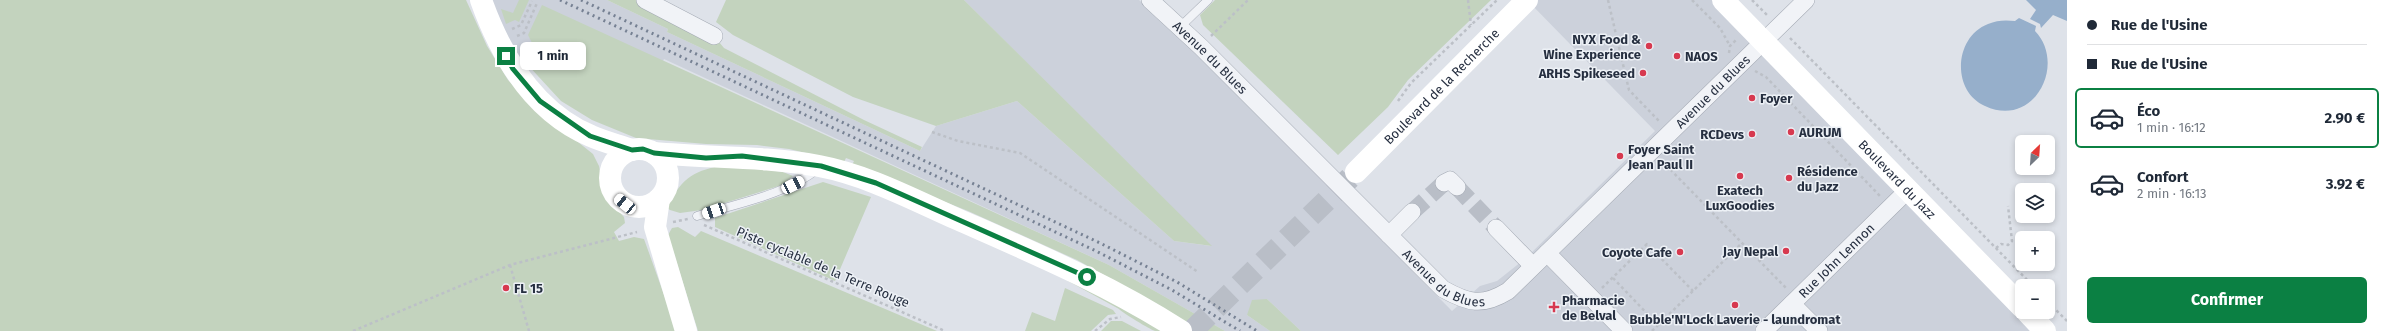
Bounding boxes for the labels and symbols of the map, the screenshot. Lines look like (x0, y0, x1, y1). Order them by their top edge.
street label: Avenue du Blues (1170, 18, 1251, 97)
street label: Boulevard de la Recherche (1381, 25, 1502, 147)
place label: NYX Food & Wine Experience (1543, 32, 1641, 62)
marker: NYX Food & Wine Experience (1644, 41, 1654, 51)
callout: 1 min (520, 42, 586, 70)
route end (497, 47, 515, 65)
place label: NAOS (1685, 49, 1718, 64)
marker: NAOS (1672, 51, 1682, 61)
street label: Avenue du Blues (1672, 52, 1753, 131)
place label: ARHS Spikeseed (1538, 66, 1635, 81)
marker: ARHS Spikeseed (1638, 68, 1648, 78)
place label: Foyer (1760, 91, 1793, 106)
marker: Foyer (1747, 93, 1757, 103)
place label: AURUM (1798, 125, 1842, 140)
place label: RCDevs (1700, 127, 1745, 142)
marker: AURUM (1786, 127, 1796, 137)
marker: RCDevs (1747, 129, 1757, 139)
north arrow (2015, 135, 2055, 175)
street label: Boulevard du Jazz (1856, 137, 1939, 222)
place label: Foyer Saint Jean Paul II (1627, 142, 1695, 172)
marker: Foyer Saint Jean Paul II (1615, 151, 1625, 161)
place label: Résidence du Jazz (1797, 164, 1858, 194)
marker: Exatech LuxGoodies (1735, 171, 1745, 181)
marker: Résidence du Jazz (1784, 173, 1794, 183)
car (780, 174, 806, 196)
place label: Exatech LuxGoodies (1705, 183, 1775, 213)
car (612, 192, 638, 216)
car (701, 201, 727, 221)
street label: Rue John Lennon (1795, 220, 1877, 301)
street label: Piste cyclable de la Terre Rouge (734, 224, 912, 310)
place label: Jay Nepal (1722, 244, 1778, 259)
place label: Coyote Cafe (1602, 245, 1672, 260)
street label: Avenue du Blues (1400, 246, 1486, 309)
marker: Jay Nepal (1781, 246, 1791, 256)
marker: Coyote Cafe (1675, 247, 1685, 257)
route start (1078, 268, 1096, 286)
place label: FL 15 (514, 281, 543, 296)
marker: FL 15 (501, 283, 511, 293)
place label: Pharmacie de Belval (1562, 293, 1625, 323)
marker: Bubble'N'Lock Laverie - laundromat (1730, 300, 1740, 310)
marker: Pharmacie de Belval (1549, 302, 1559, 312)
place label: Bubble'N'Lock Laverie - laundromat (1630, 312, 1841, 327)

